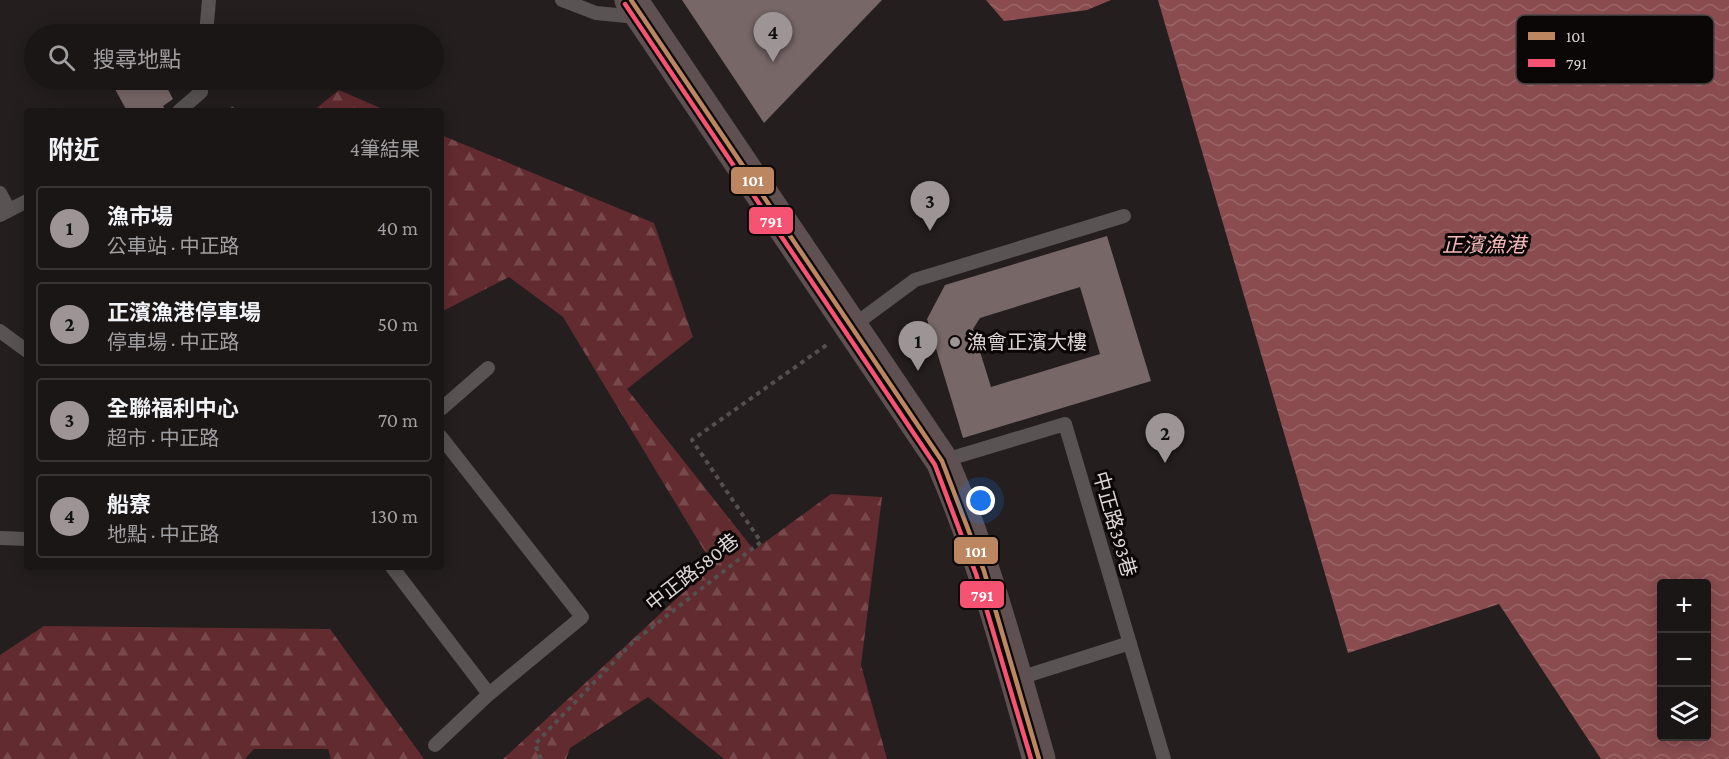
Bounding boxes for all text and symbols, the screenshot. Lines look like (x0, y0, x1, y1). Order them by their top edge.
pin: 4 (754, 13, 792, 62)
legend (1516, 15, 1714, 84)
search box (24, 24, 444, 90)
text: 101 (1566, 28, 1586, 45)
icon: search (45, 41, 78, 74)
text: 搜尋地點 (93, 47, 181, 72)
text: 791 (1566, 55, 1587, 72)
text: 附近 (48, 136, 100, 165)
text: 4筆結果 (350, 138, 420, 160)
line badge: 101 (730, 166, 775, 195)
text: 101 (742, 172, 764, 189)
pin: 3 (910, 182, 950, 231)
text: 漁市場 (107, 204, 173, 229)
line badge: 791 (748, 206, 794, 235)
text: 791 (760, 213, 782, 230)
text: 1 (66, 217, 73, 239)
text: 40 m (377, 217, 418, 239)
water label: 正濱漁港 (1442, 233, 1529, 257)
text: 公車站 · 中正路 (107, 235, 239, 257)
text: 正濱漁港停車場 (107, 300, 261, 325)
text: 2 (64, 313, 75, 335)
text: 50 m (377, 313, 418, 335)
pin: 1 (898, 322, 938, 371)
text: 停車場 · 中正路 (107, 331, 239, 353)
place label: 漁會正濱大樓 (967, 331, 1087, 353)
marker: 漁會正濱大樓 (948, 335, 962, 349)
text: 全聯福利中心 (107, 396, 239, 421)
text: 3 (65, 409, 74, 431)
text: 70 m (378, 409, 418, 431)
pin: 2 (1146, 414, 1184, 463)
text: 超市 · 中正路 (107, 427, 219, 449)
street label: 中正路393巷 (1089, 469, 1141, 579)
your location (966, 486, 995, 515)
text: 船寮 (107, 492, 151, 517)
text: 4 (64, 505, 75, 527)
text: 130 m (371, 505, 418, 527)
text: 地點 · 中正路 (107, 523, 219, 545)
street label: 中正路580巷 (641, 529, 743, 615)
line badge: 101 (953, 536, 999, 565)
text: 101 (965, 543, 987, 560)
map controls (1657, 579, 1711, 741)
button: + (1657, 579, 1711, 633)
line badge: 791 (959, 580, 1005, 609)
text: 791 (971, 587, 993, 604)
button: − (1657, 633, 1711, 687)
button: layers (1657, 687, 1711, 741)

